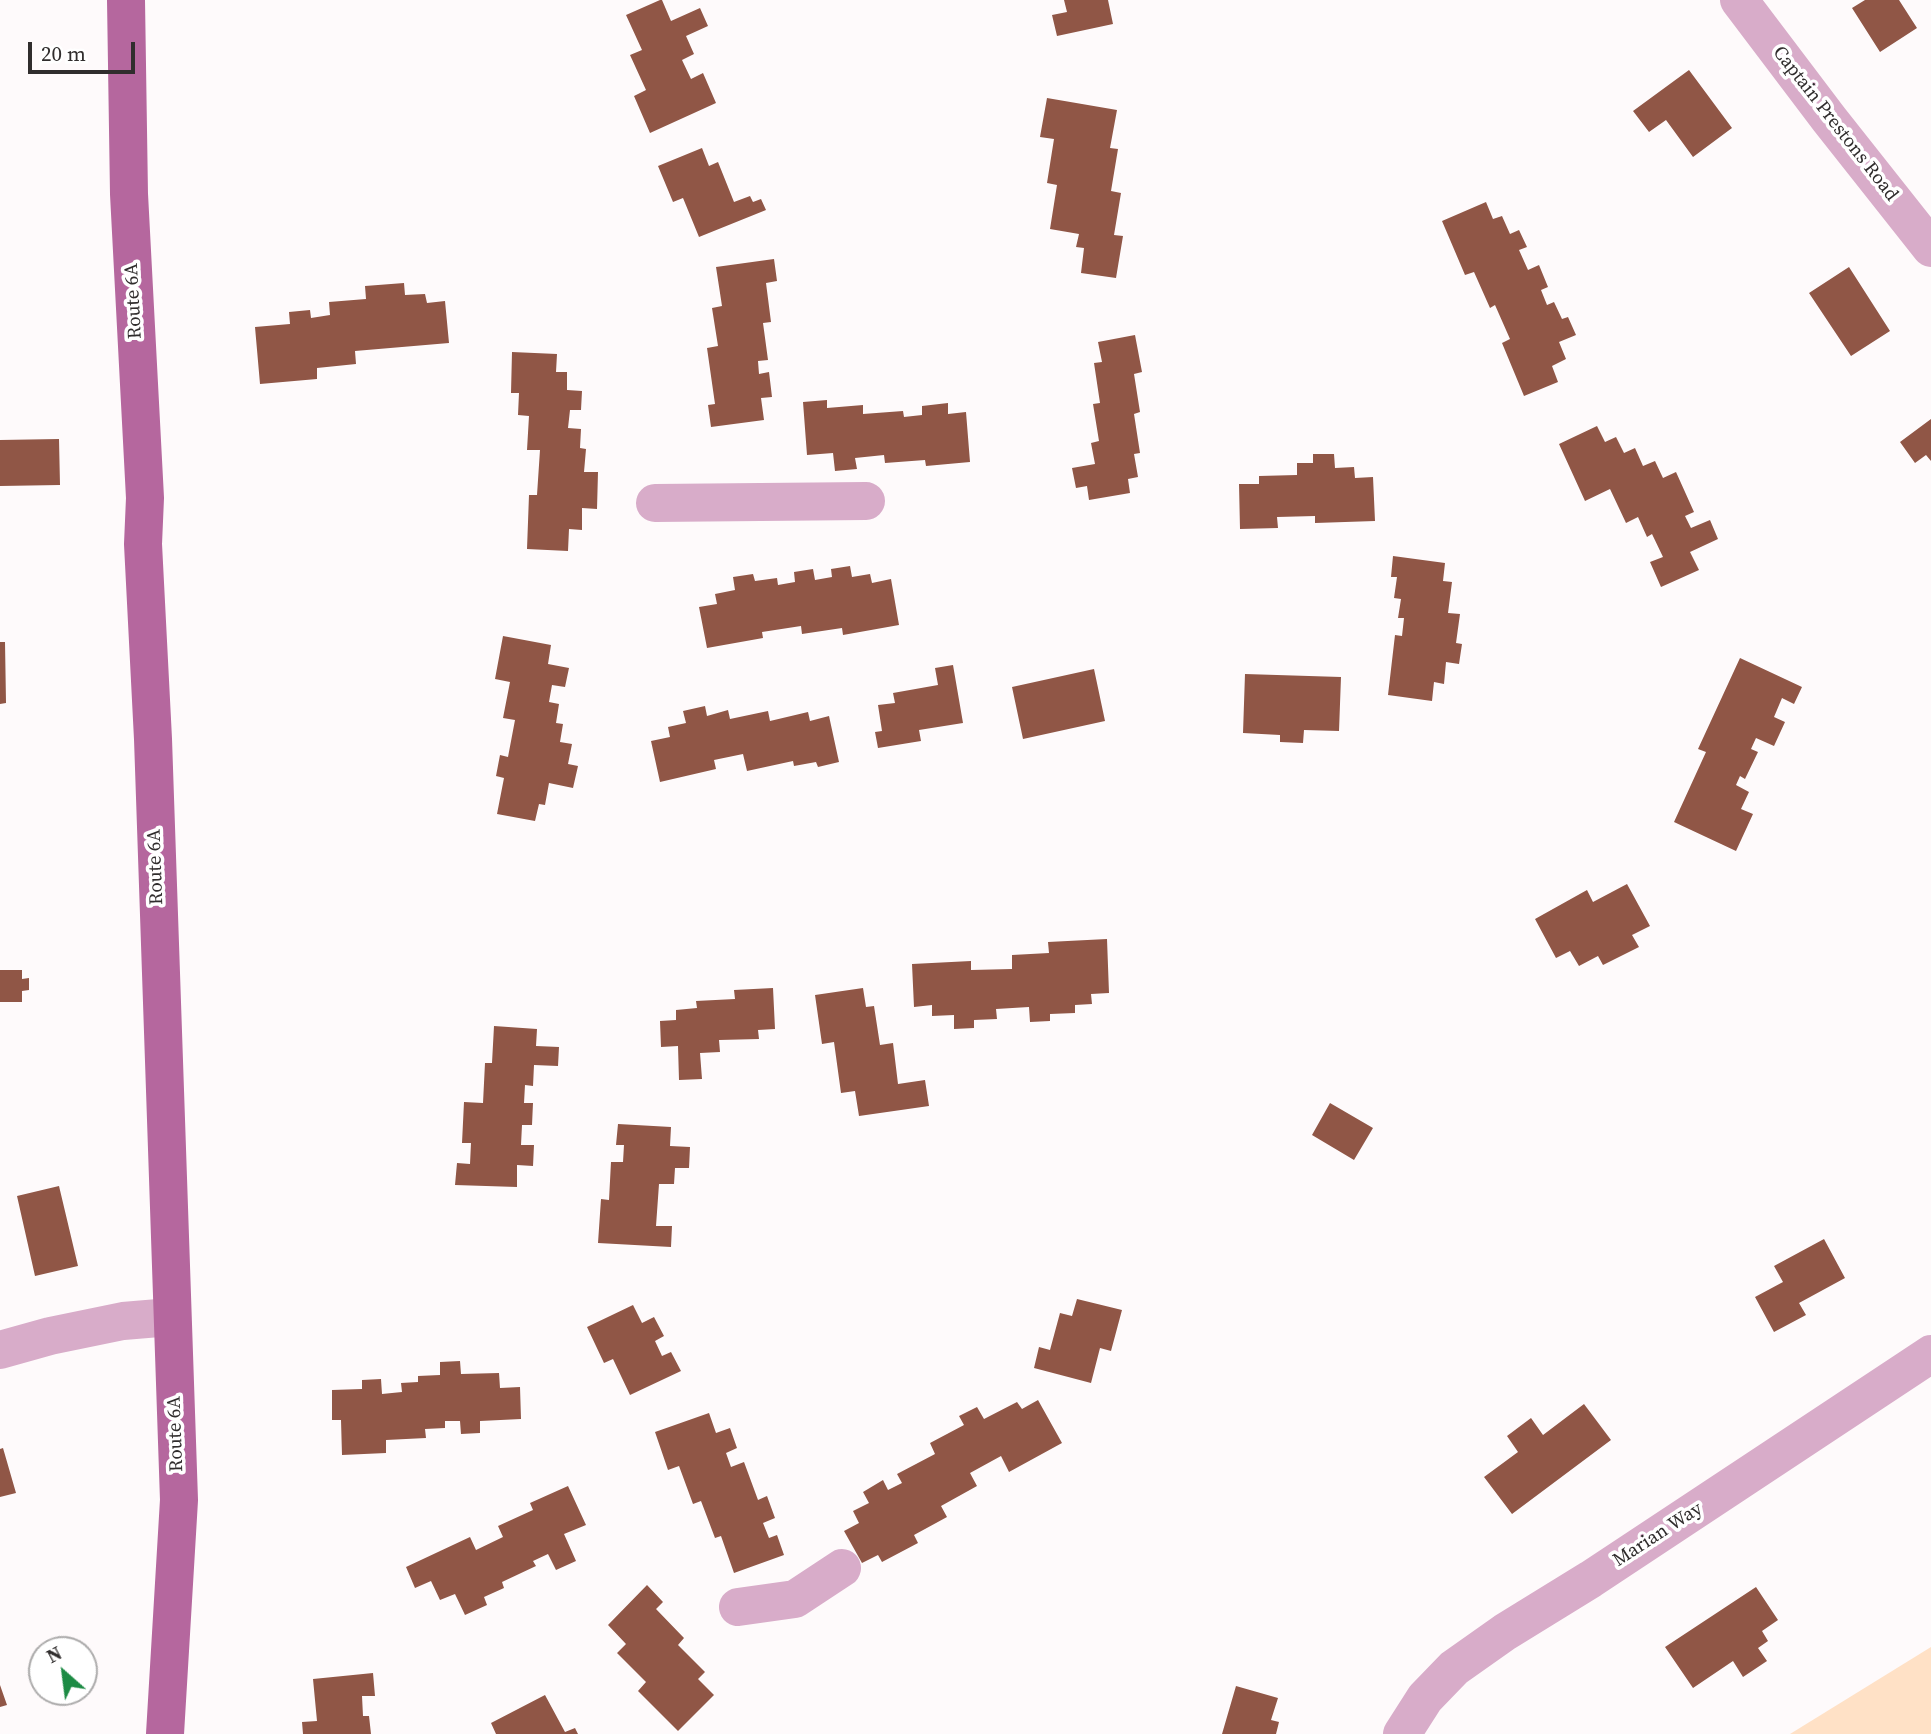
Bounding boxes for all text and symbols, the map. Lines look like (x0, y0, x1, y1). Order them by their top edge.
scale bar (32, 28, 138, 72)
text: 20 m (41, 39, 86, 68)
street label: Captain Prestons Road (1767, 42, 1903, 206)
street label: Route 6A (121, 263, 147, 339)
street label: Route 6A (143, 829, 169, 905)
street label: Route 6A (163, 1396, 189, 1472)
street label: Marian Way (1609, 1498, 1707, 1572)
north arrow (28, 1636, 98, 1706)
text: N (42, 1639, 66, 1669)

